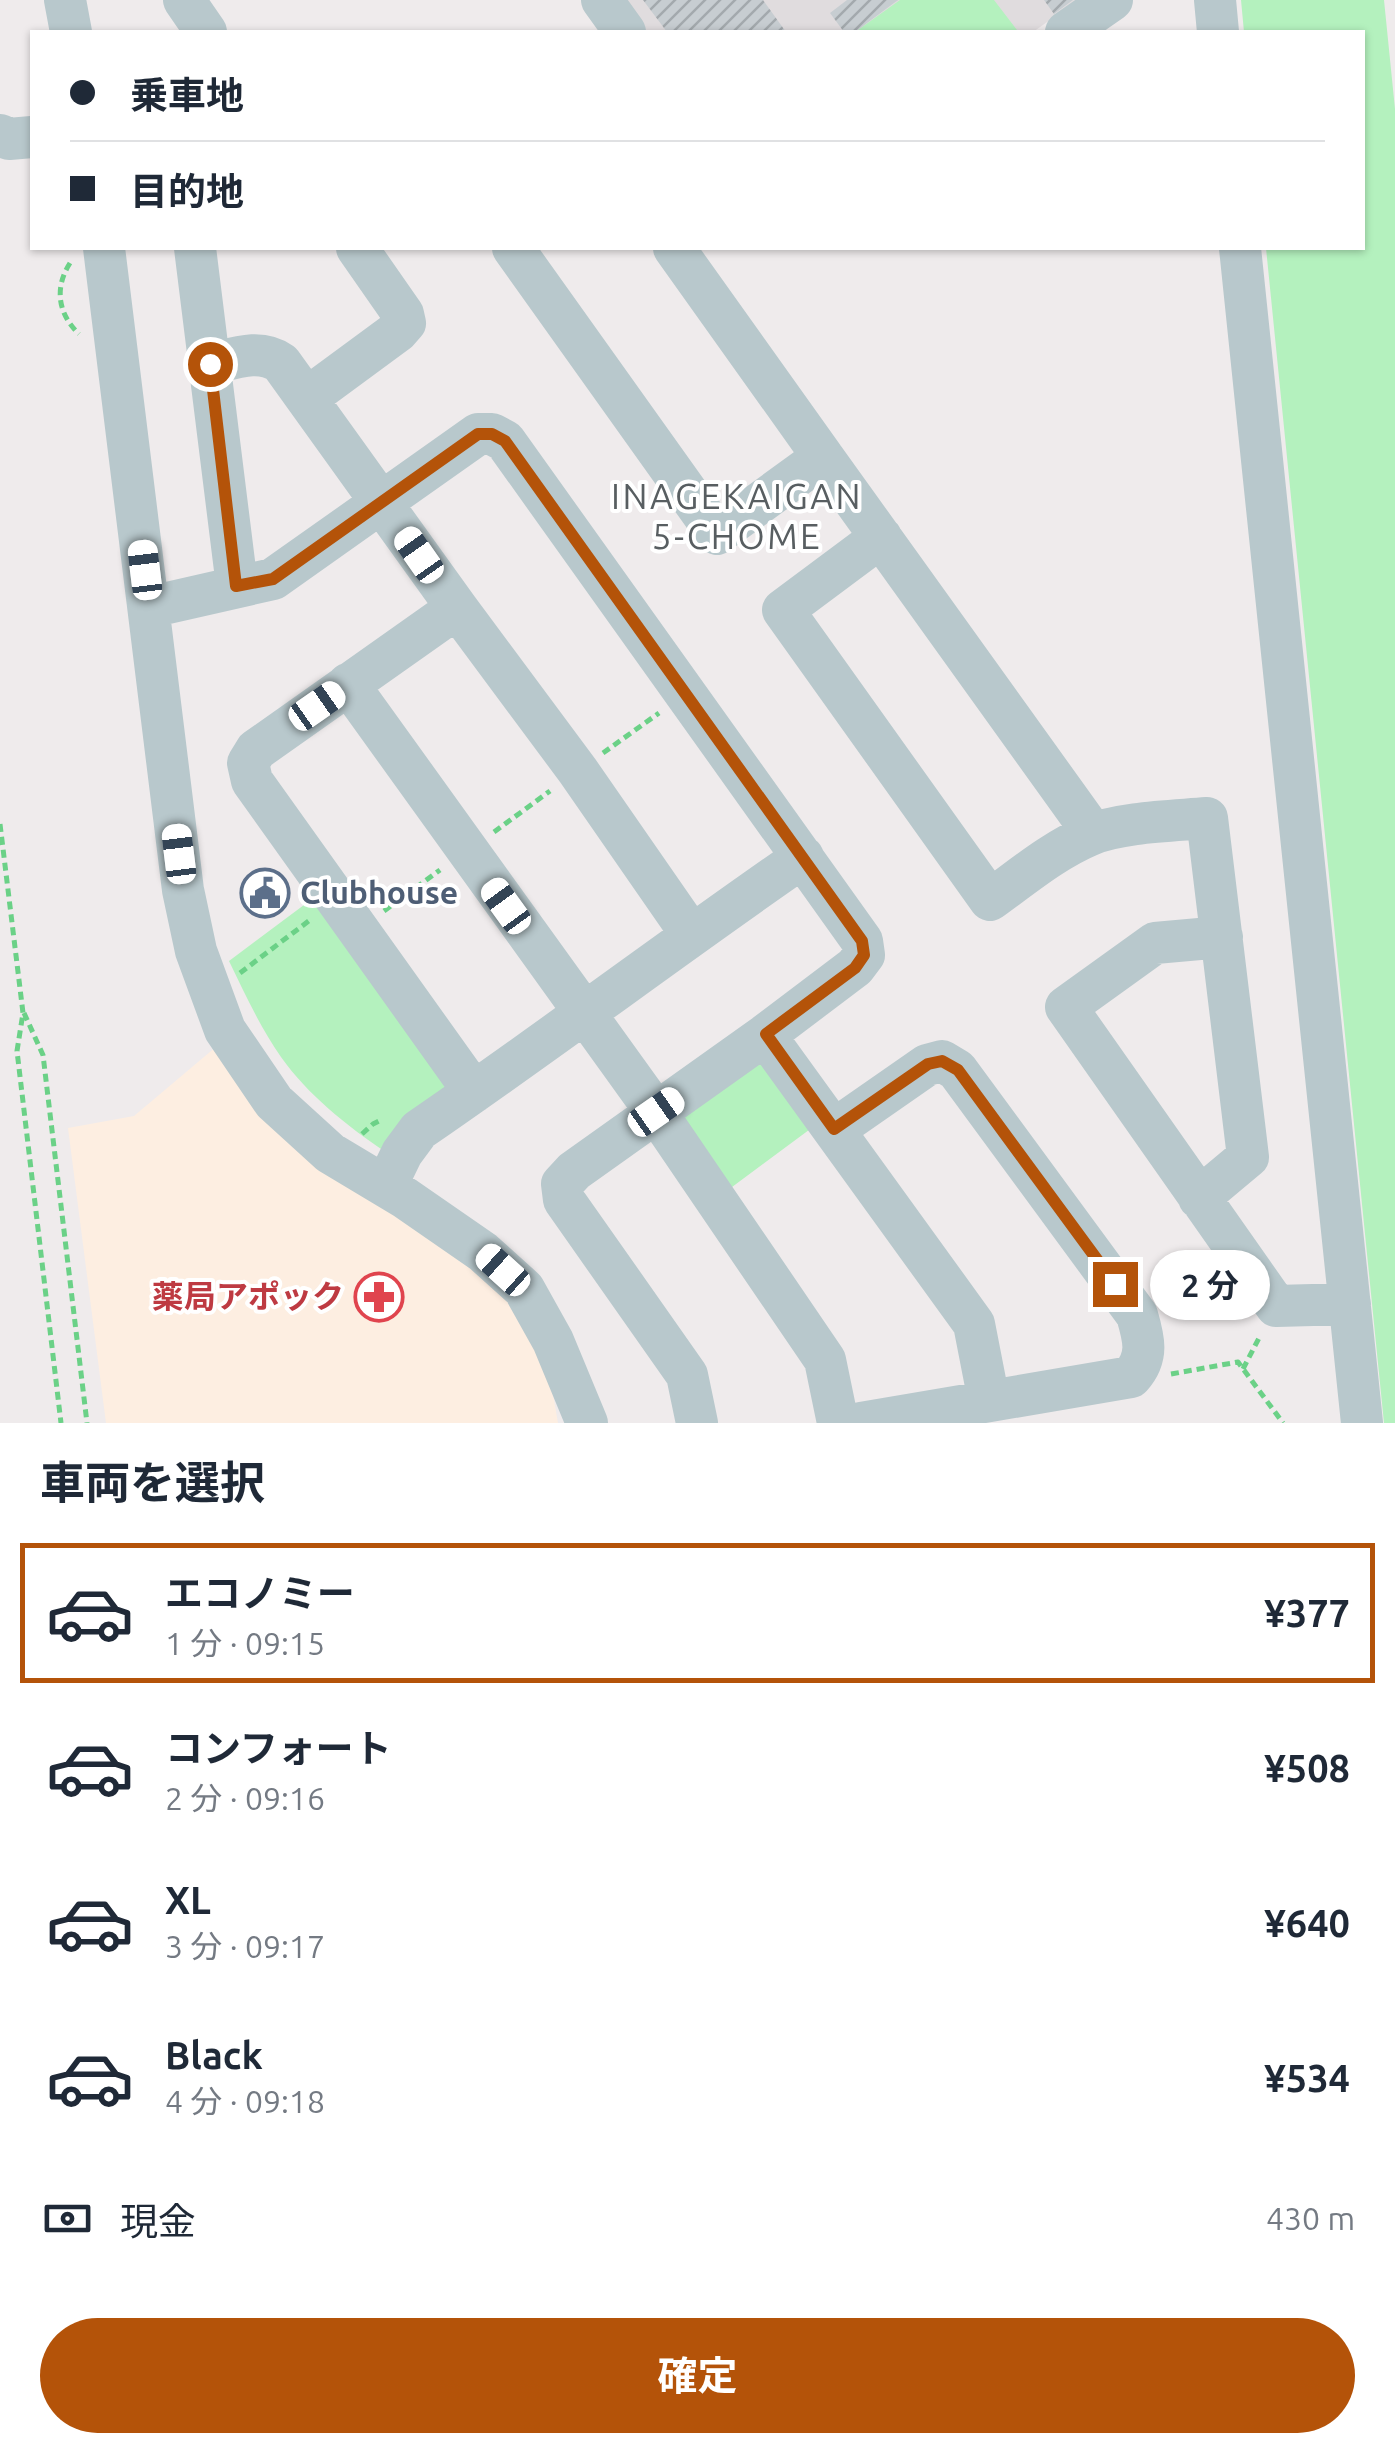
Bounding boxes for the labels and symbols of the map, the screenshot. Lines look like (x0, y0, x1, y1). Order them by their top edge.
route start (188, 342, 233, 387)
district label: INAGEKAIGAN 5-CHOME (611, 476, 863, 556)
car (390, 522, 448, 588)
car (126, 538, 164, 602)
car (284, 677, 350, 735)
car (160, 822, 198, 886)
public building icon: Clubhouse (239, 867, 291, 919)
car (476, 873, 536, 939)
place label: Clubhouse (300, 874, 458, 910)
car (623, 1083, 689, 1141)
car (471, 1239, 535, 1301)
callout: 2 分 (1150, 1249, 1270, 1319)
route end (1093, 1262, 1138, 1307)
pharmacy icon: 薬局アポック (353, 1271, 405, 1323)
place label: 薬局アポック (152, 1278, 344, 1314)

